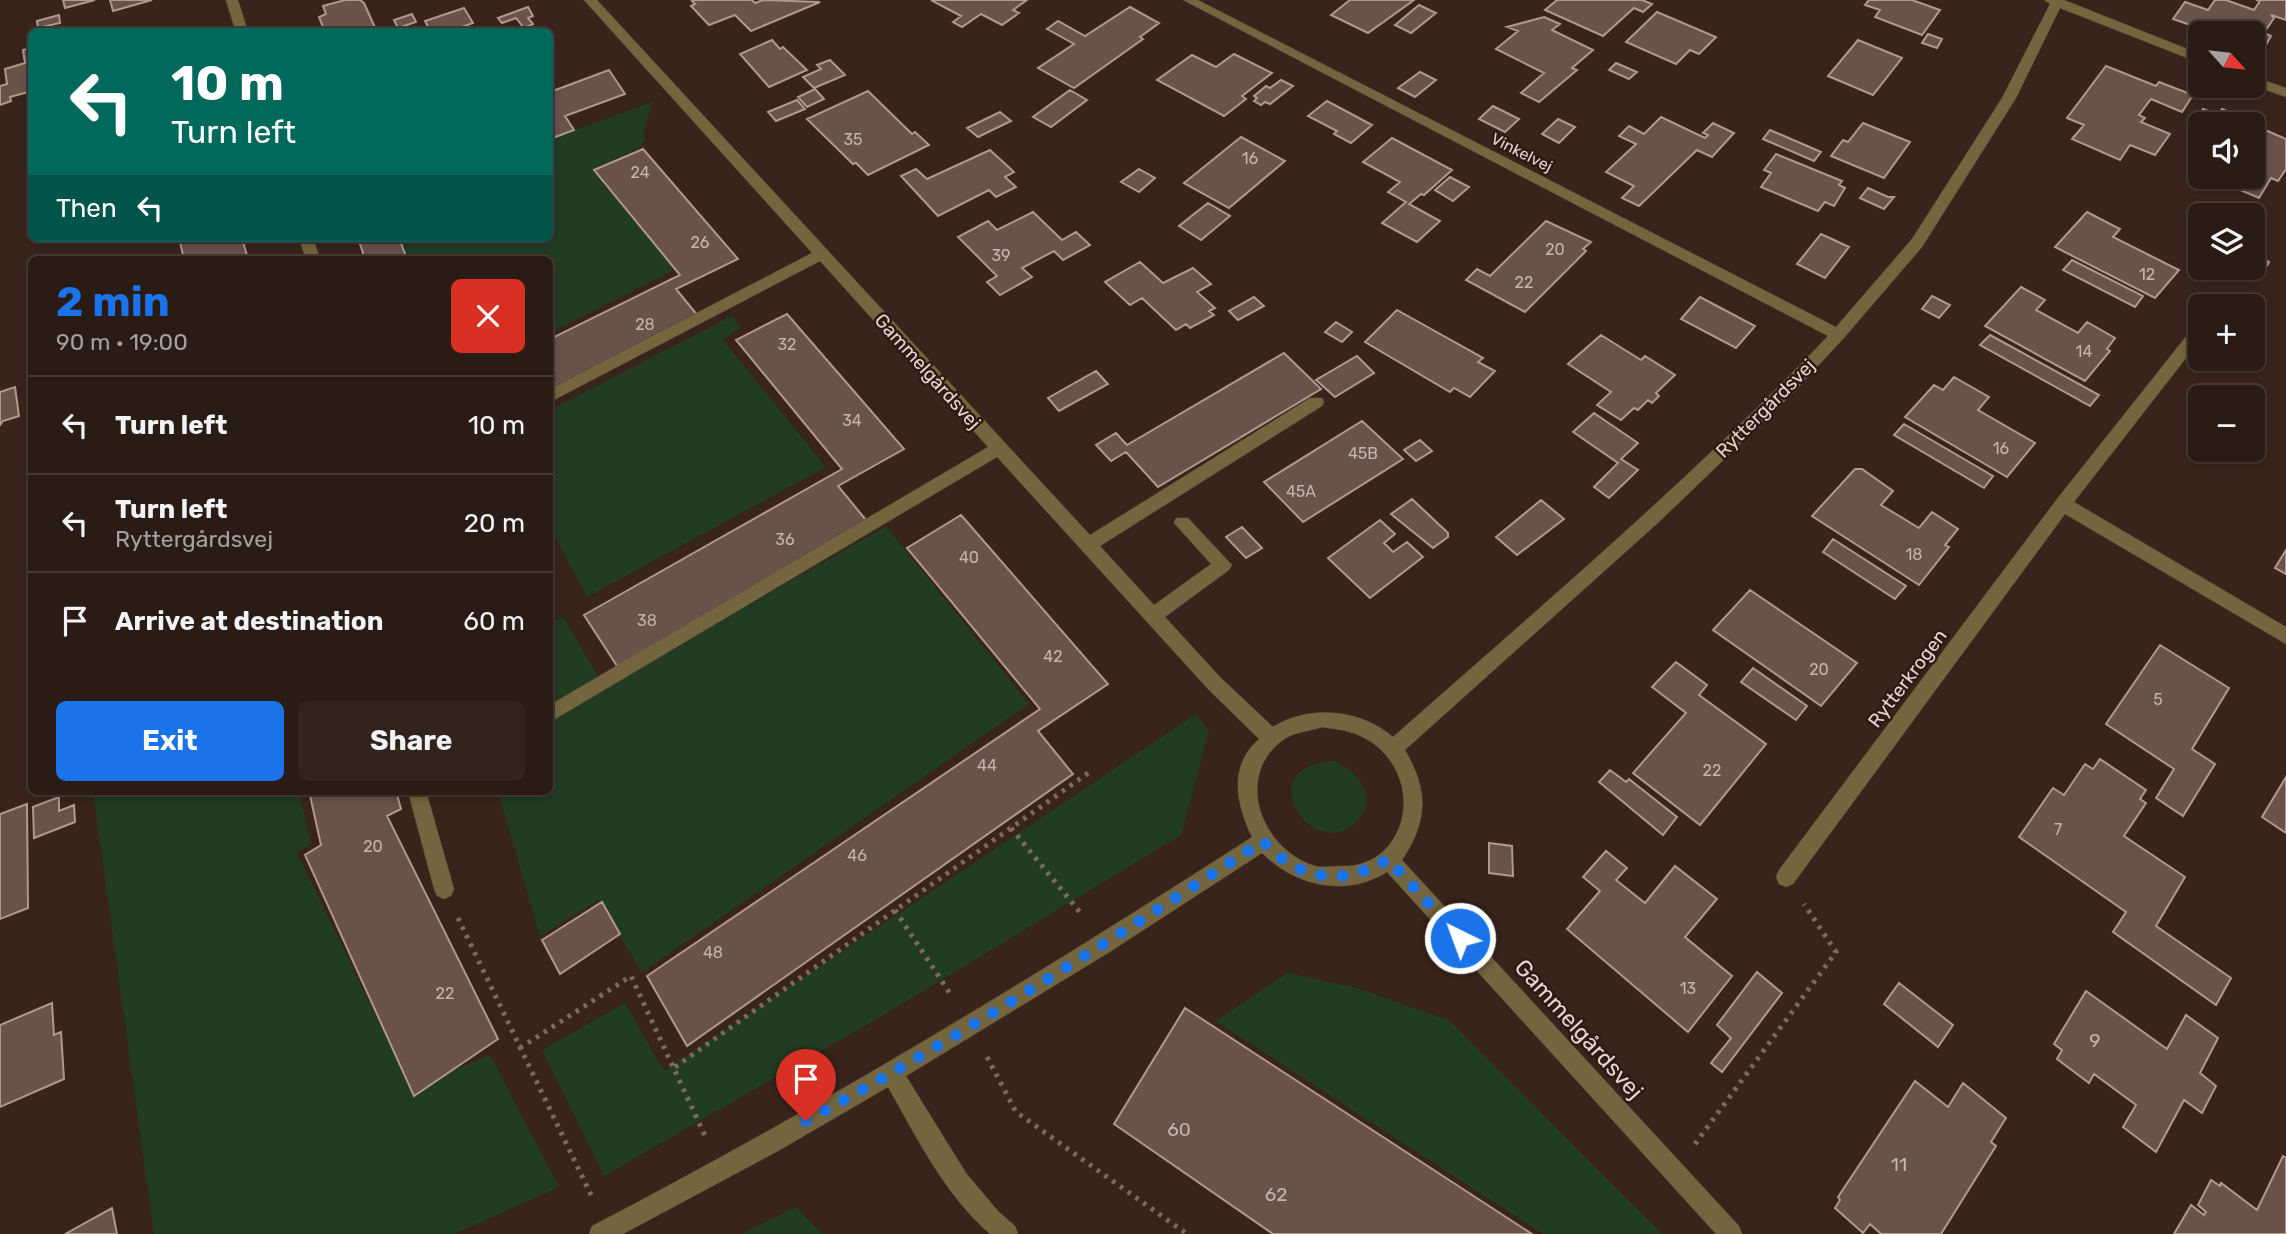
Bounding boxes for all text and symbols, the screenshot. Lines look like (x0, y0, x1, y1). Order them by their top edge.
north arrow (2188, 21, 2264, 98)
map controls (2188, 21, 2265, 462)
text: 10 m (171, 54, 284, 112)
icon: left (56, 56, 147, 147)
button: sound (2188, 112, 2265, 189)
text: Turn left (171, 113, 296, 151)
street label: Vinkelvej (1488, 129, 1556, 176)
house number: 35 (843, 130, 863, 149)
house number: 16 (1242, 149, 1259, 168)
house number: 24 (630, 163, 650, 182)
icon: left (131, 189, 169, 227)
text: Then (56, 193, 117, 224)
button: layers (2188, 203, 2265, 280)
house number: 26 (690, 233, 710, 252)
house number: 20 (1545, 240, 1565, 259)
house number: 39 (991, 246, 1011, 265)
house number: 12 (2139, 265, 2155, 284)
house number: 22 (1515, 273, 1533, 292)
text: 2 min (56, 277, 170, 327)
button: close (451, 279, 525, 353)
button: + (2188, 294, 2265, 371)
street label: Gammelgårdsvej (870, 309, 986, 434)
house number: 28 (635, 315, 655, 334)
text: 90 m · 19:00 (56, 328, 188, 356)
house number: 32 (777, 335, 797, 354)
house number: 14 (2076, 342, 2092, 361)
street label: Ryttergårdsvej (1711, 354, 1820, 463)
button: − (2188, 385, 2265, 462)
icon: left (56, 406, 94, 444)
text: Turn left (115, 410, 227, 441)
text: 10 m (468, 410, 525, 441)
house number: 34 (842, 411, 862, 430)
house number: 16 (1993, 439, 2010, 458)
house number: 45B (1348, 444, 1378, 463)
house number: 45A (1286, 482, 1316, 501)
text: Turn left (115, 494, 227, 525)
icon: left (56, 504, 94, 542)
text: 20 m (464, 508, 525, 539)
text: Ryttergårdsvej (115, 525, 273, 553)
house number: 36 (775, 530, 795, 549)
house number: 18 (1905, 545, 1923, 564)
house number: 40 (959, 548, 979, 567)
icon: arrive (56, 602, 94, 640)
text: Arrive at destination (115, 606, 383, 637)
text: 60 m (463, 606, 525, 637)
house number: 38 (637, 611, 657, 630)
street label: Rytterkrogen (1863, 625, 1952, 732)
house number: 42 (1043, 647, 1063, 666)
house number: 20 (1809, 660, 1829, 679)
house number: 5 (2153, 690, 2163, 709)
button: Exit (56, 701, 284, 781)
button: Share (298, 701, 525, 781)
house number: 44 (977, 756, 997, 775)
house number: 22 (1703, 761, 1721, 780)
house number: 7 (2054, 820, 2062, 839)
house number: 20 (363, 837, 383, 856)
house number: 46 (847, 846, 867, 865)
position arrow (1423, 901, 1497, 975)
house number: 48 (703, 943, 723, 962)
street label: Gammelgårdsvej (1509, 953, 1649, 1105)
house number: 13 (1680, 979, 1696, 998)
house number: 22 (436, 984, 454, 1003)
house number: 9 (2089, 1029, 2101, 1052)
pin (776, 1049, 836, 1121)
icon: arrive (787, 1060, 825, 1098)
house number: 60 (1167, 1118, 1191, 1141)
house number: 11 (1891, 1153, 1907, 1176)
house number: 62 (1265, 1183, 1287, 1206)

